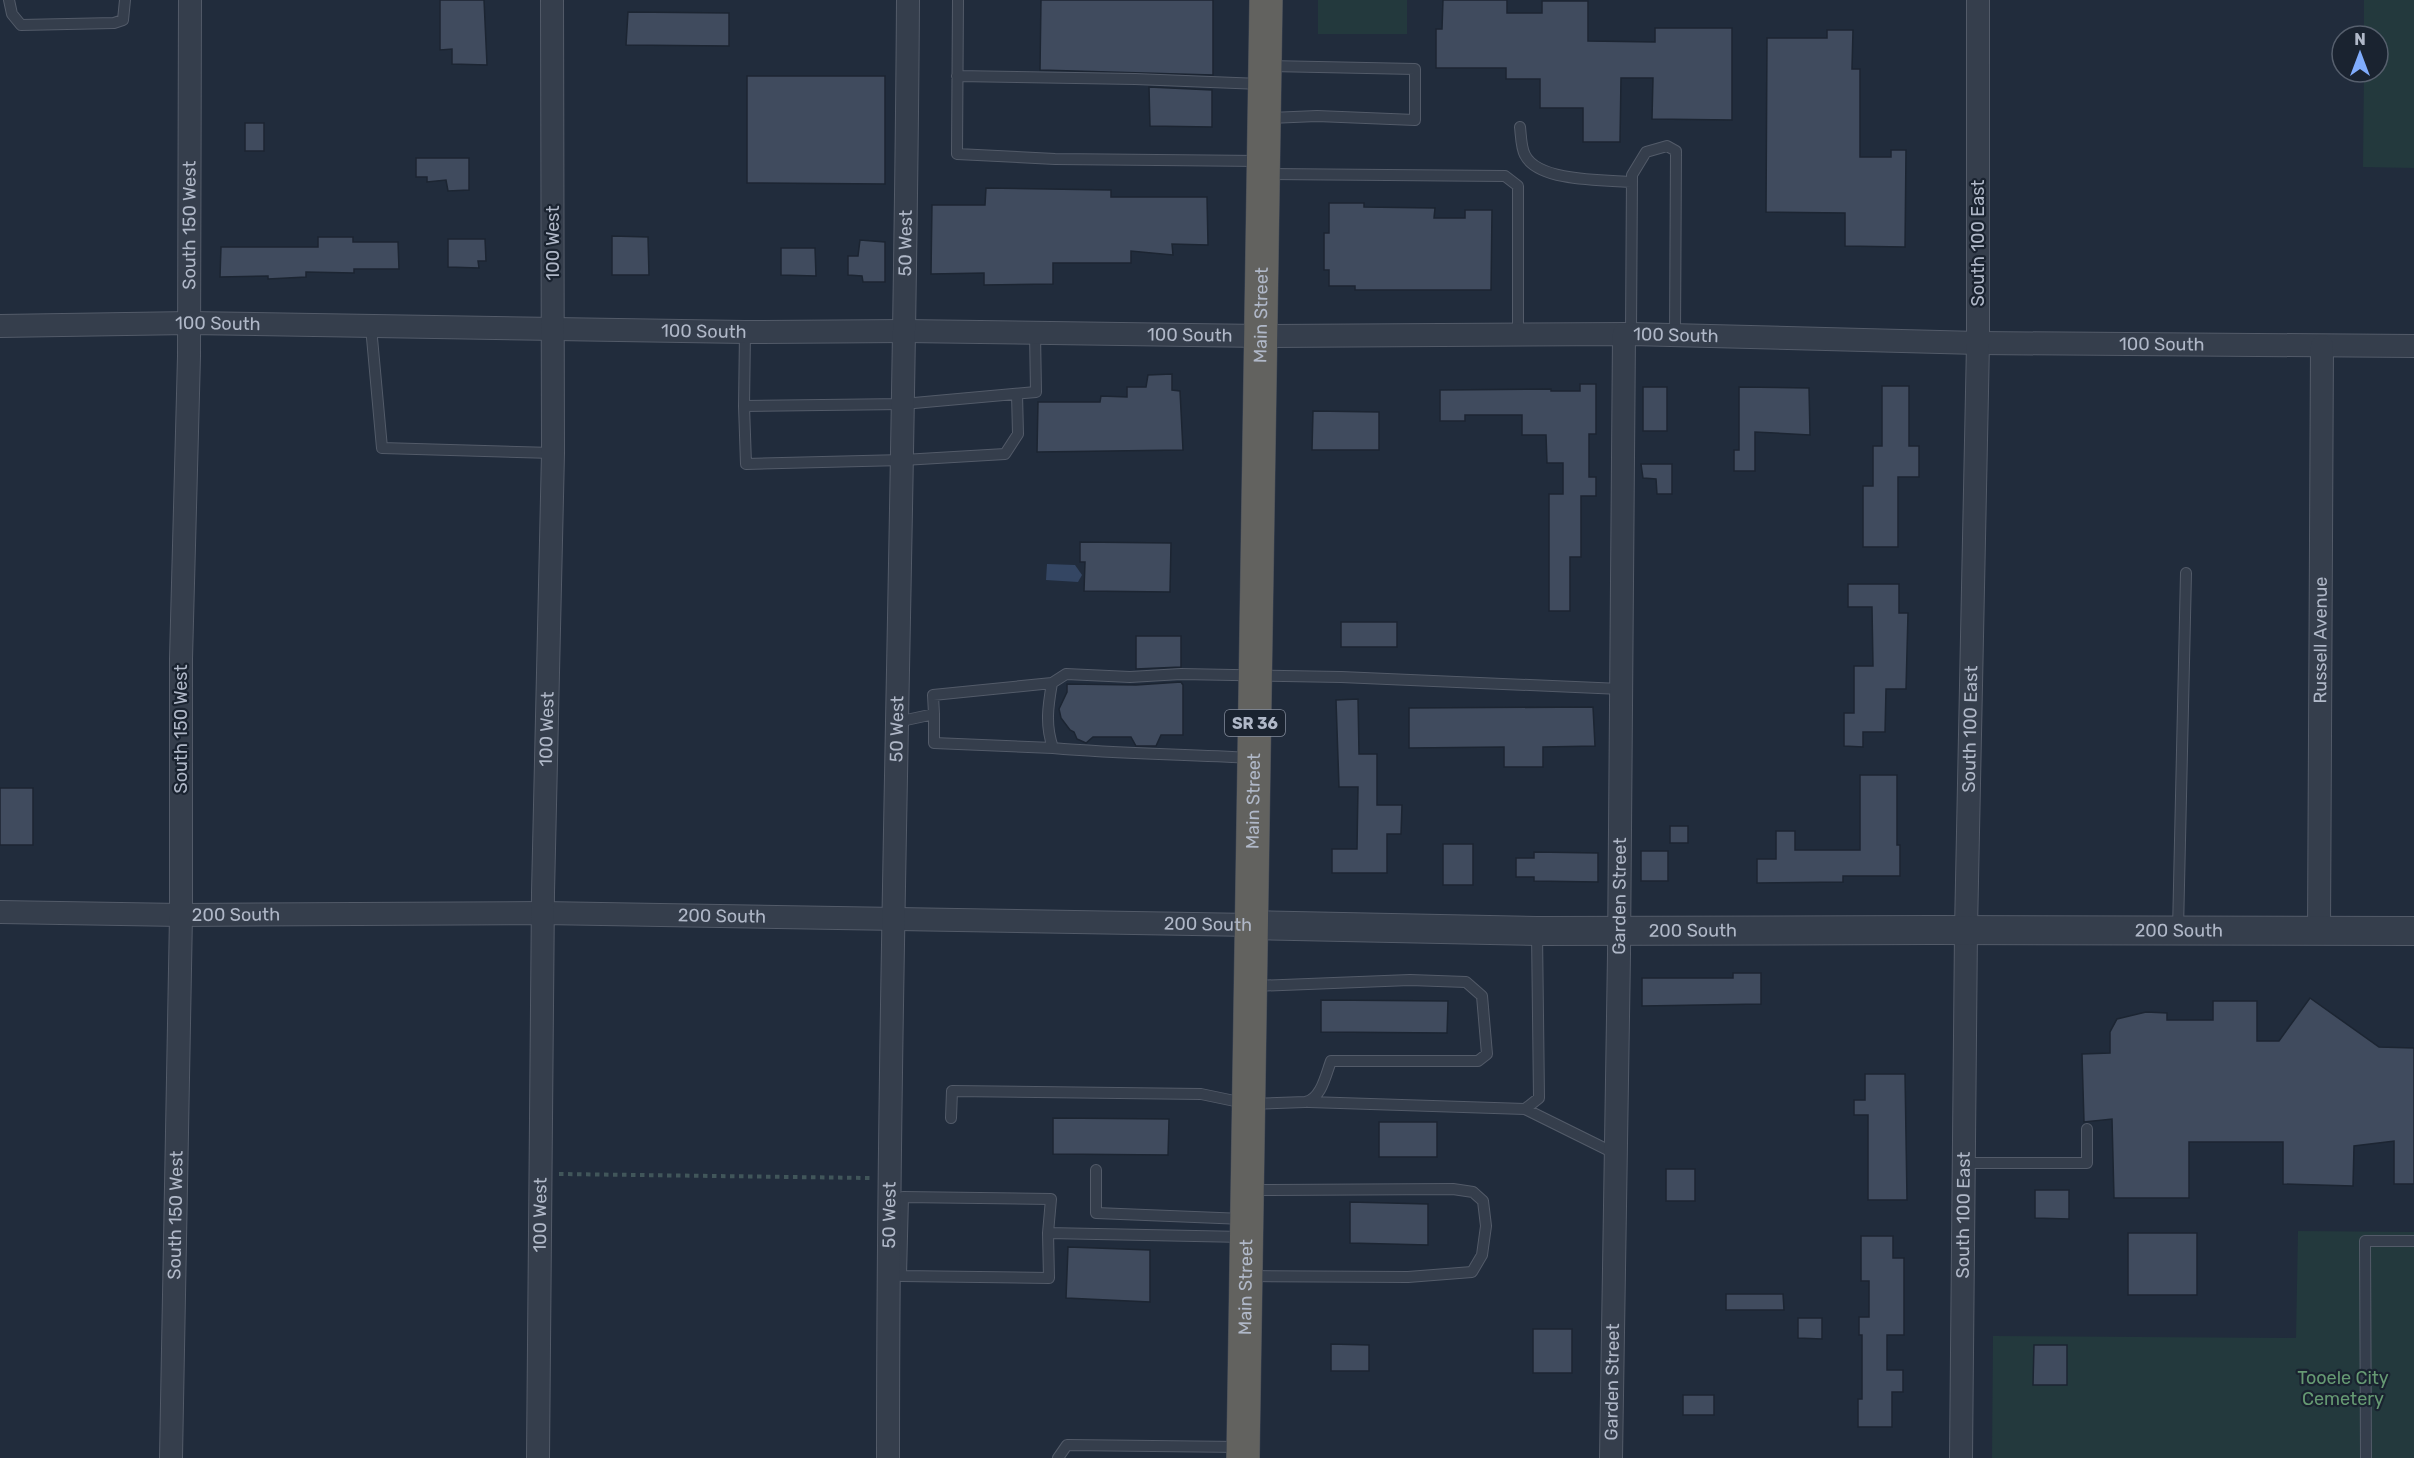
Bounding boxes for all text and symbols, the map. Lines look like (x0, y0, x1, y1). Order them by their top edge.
north arrow (2330, 24, 2390, 84)
text: N (2354, 30, 2366, 49)
street label: South 150 West (178, 161, 201, 290)
street label: South 100 East (1967, 180, 1989, 306)
street label: 100 West (542, 205, 564, 281)
street label: 50 West (894, 210, 917, 277)
street label: Main Street (1249, 267, 1273, 363)
street label: 100 South (175, 312, 261, 335)
street label: 100 South (661, 320, 747, 343)
street label: 100 South (1147, 323, 1233, 347)
street label: 100 South (1633, 323, 1719, 347)
street label: 100 South (2119, 333, 2205, 356)
street label: Russell Avenue (2309, 576, 2332, 704)
street label: South 150 West (170, 664, 192, 794)
street label: South 100 East (1958, 665, 1982, 793)
street label: 100 West (535, 691, 559, 767)
street label: 50 West (885, 696, 909, 763)
road number: SR 36 (1225, 710, 1285, 736)
street label: Main Street (1242, 753, 1265, 849)
street label: Garden Street (1608, 837, 1631, 955)
street label: 200 South (192, 903, 280, 926)
street label: 200 South (678, 904, 766, 928)
street label: 200 South (1164, 913, 1252, 936)
street label: 200 South (1649, 919, 1737, 942)
street label: 200 South (2135, 919, 2223, 942)
street label: South 150 West (163, 1150, 188, 1280)
street label: South 100 East (1952, 1151, 1975, 1279)
street label: 100 West (529, 1177, 551, 1253)
street label: 50 West (878, 1182, 901, 1248)
street label: Main Street (1234, 1239, 1257, 1335)
street label: Garden Street (1600, 1323, 1624, 1441)
park label: Tooele City Cemetery (2297, 1367, 2389, 1410)

